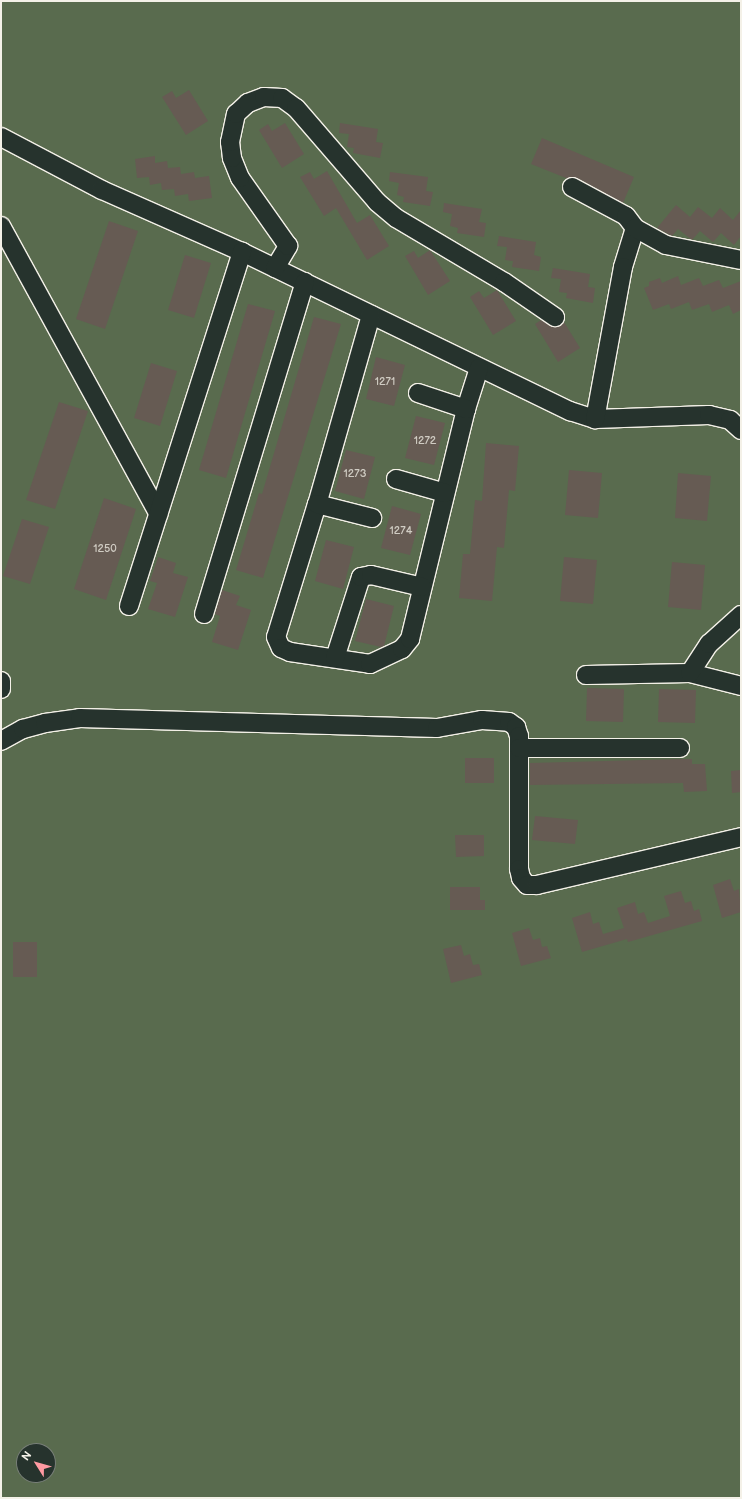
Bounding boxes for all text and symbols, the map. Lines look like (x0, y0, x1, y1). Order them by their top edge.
house number: 1271 (375, 375, 395, 389)
house number: 1272 (414, 434, 436, 448)
house number: 1273 (344, 467, 366, 481)
house number: 1274 (390, 524, 412, 538)
house number: 1250 (93, 542, 117, 556)
north arrow (16, 1443, 56, 1483)
text: N (19, 1449, 34, 1463)

